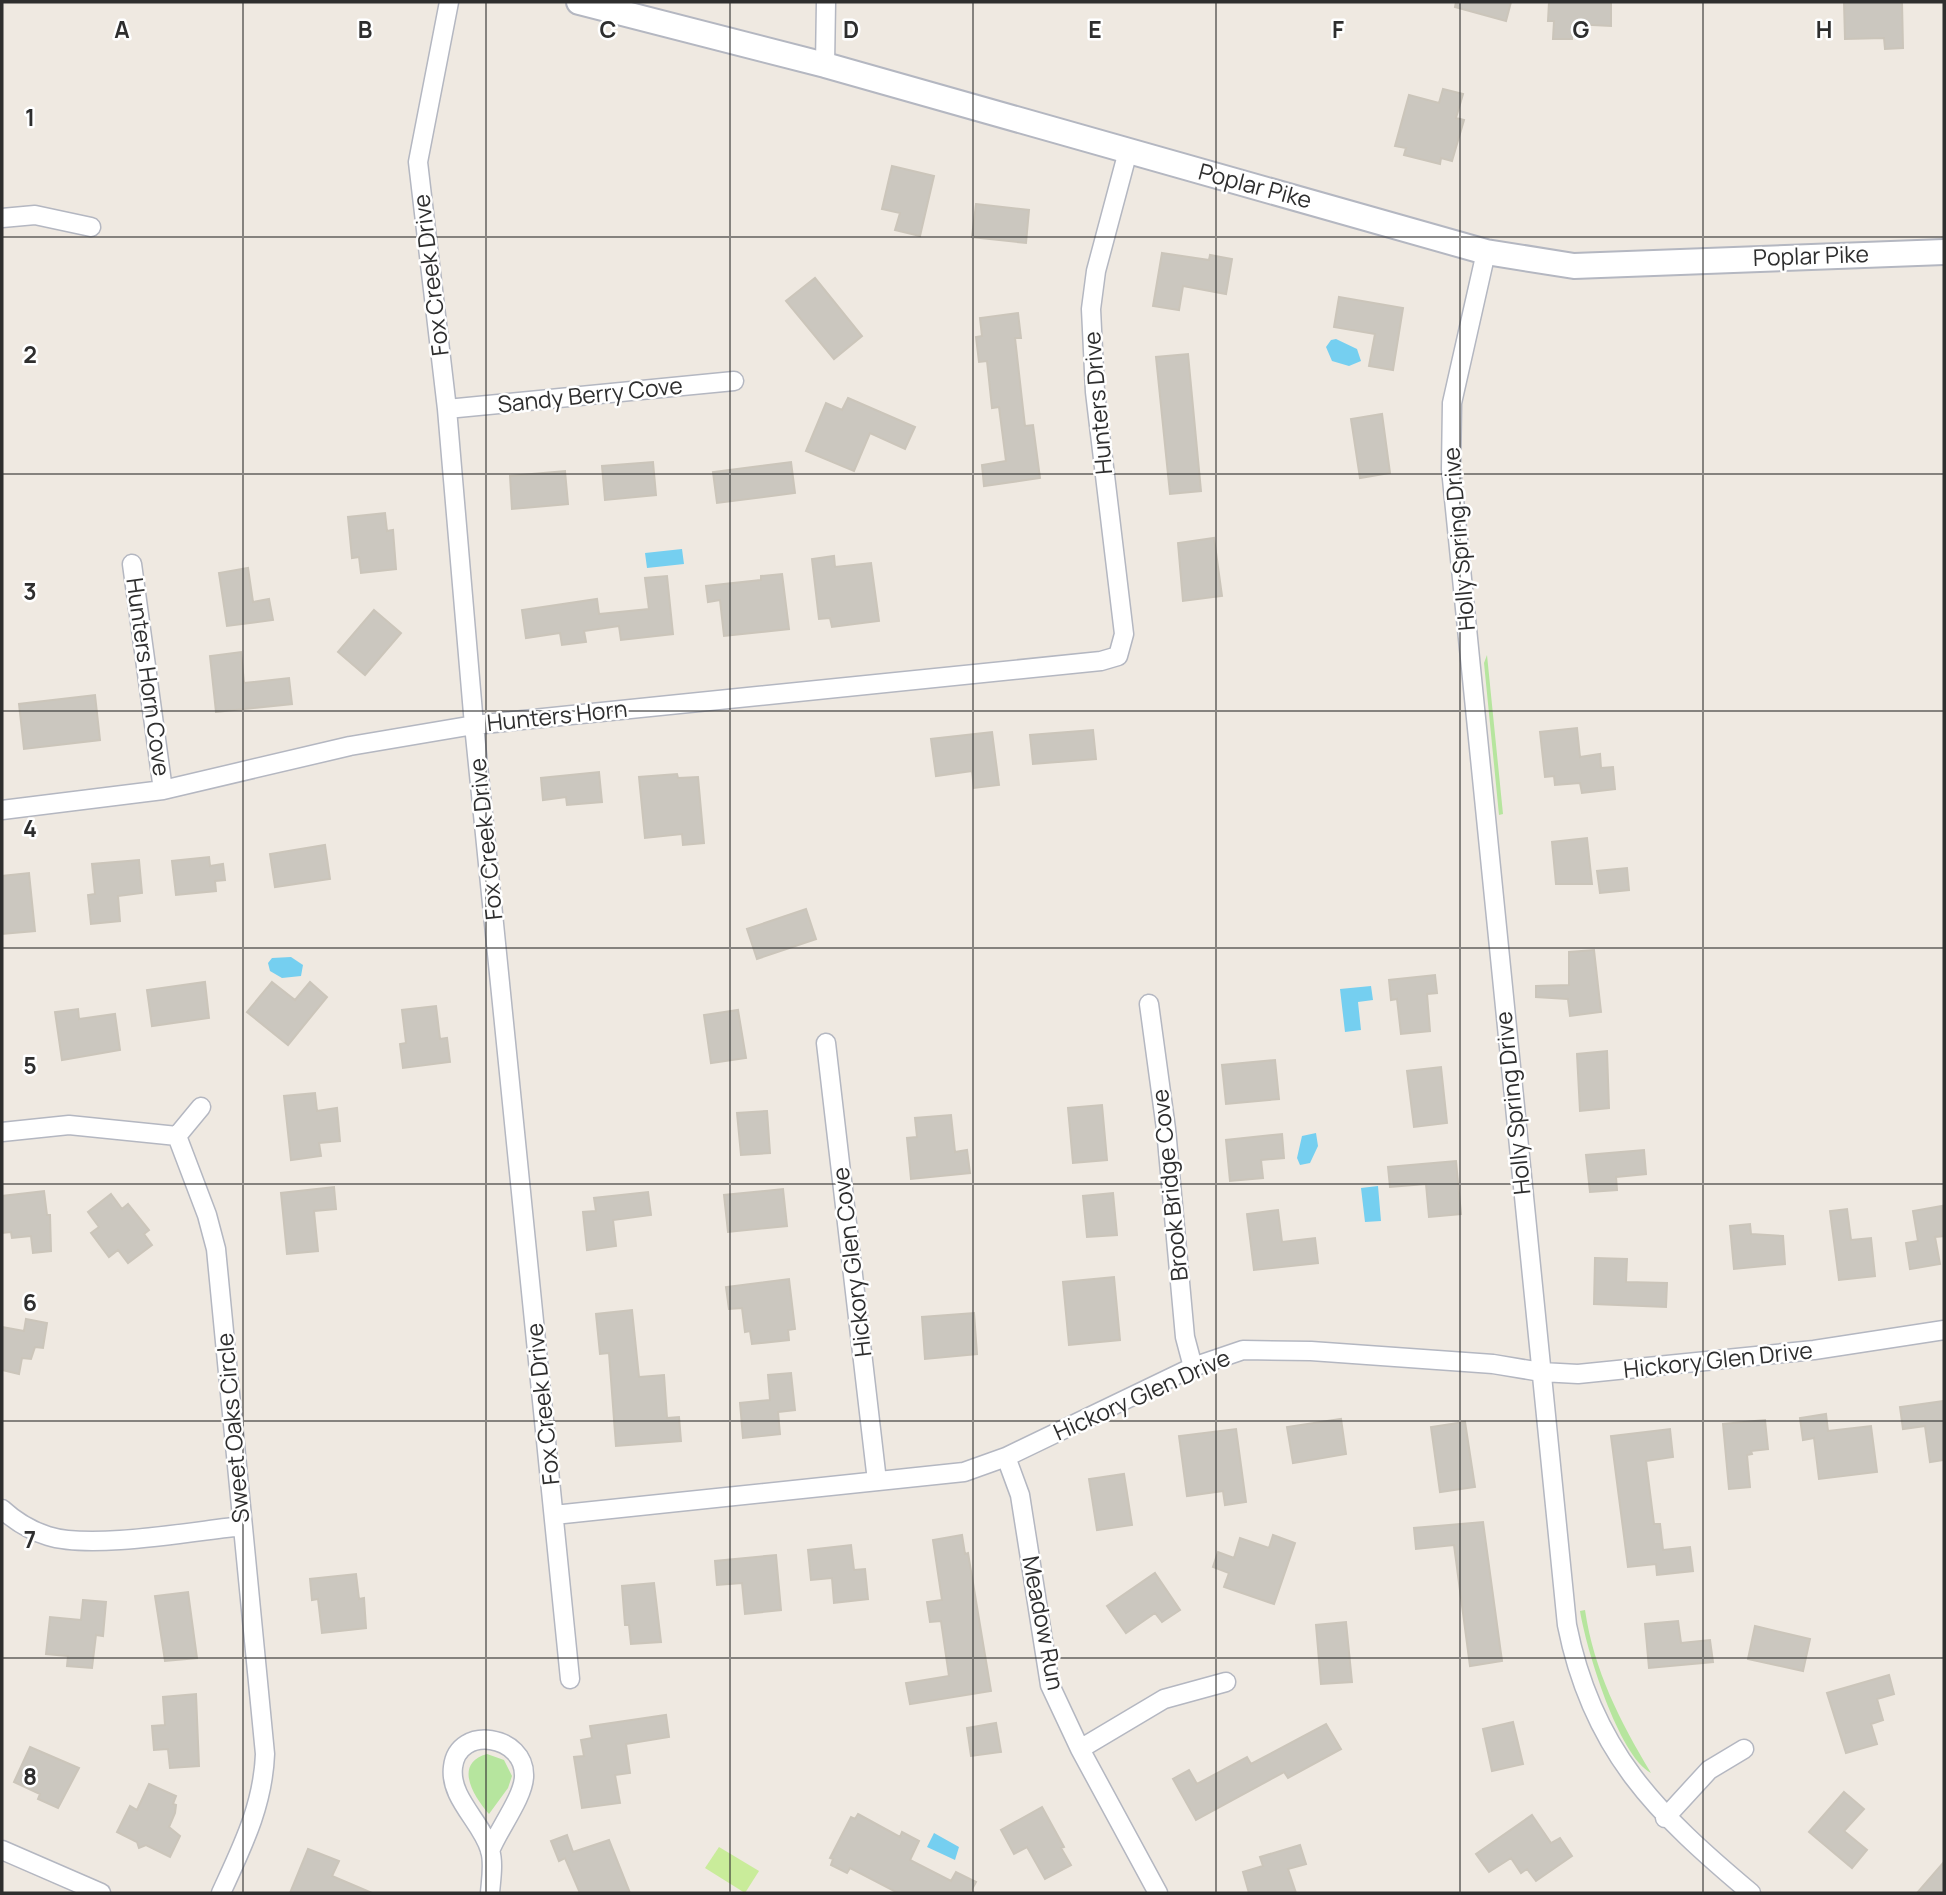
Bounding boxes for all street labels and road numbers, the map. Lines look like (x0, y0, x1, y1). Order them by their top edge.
street label: Poplar Pike (1195, 155, 1315, 215)
street label: Fox Creek Drive (404, 193, 456, 358)
street label: Poplar Pike (1752, 237, 1869, 273)
street label: Hunters Drive (1075, 330, 1119, 476)
street label: Sandy Berry Cove (496, 368, 684, 420)
street label: Holly Spring Drive (1434, 446, 1482, 632)
street label: Hunters Horn Cove (119, 576, 179, 778)
street label: Hunters Horn (485, 692, 629, 738)
street label: Fox Creek Drive (461, 757, 509, 922)
street label: Holly Spring Drive (1486, 1010, 1538, 1196)
street label: Brook Bridge Cove (1143, 1088, 1195, 1283)
street label: Hickory Glen Cove (824, 1166, 879, 1359)
street label: Fox Creek Drive (518, 1322, 566, 1487)
street label: Sweet Oaks Circle (208, 1332, 256, 1524)
street label: Hickory Glen Drive (1622, 1333, 1814, 1385)
street label: Hickory Glen Drive (1048, 1341, 1235, 1447)
street label: Meadow Run (1015, 1553, 1073, 1693)

